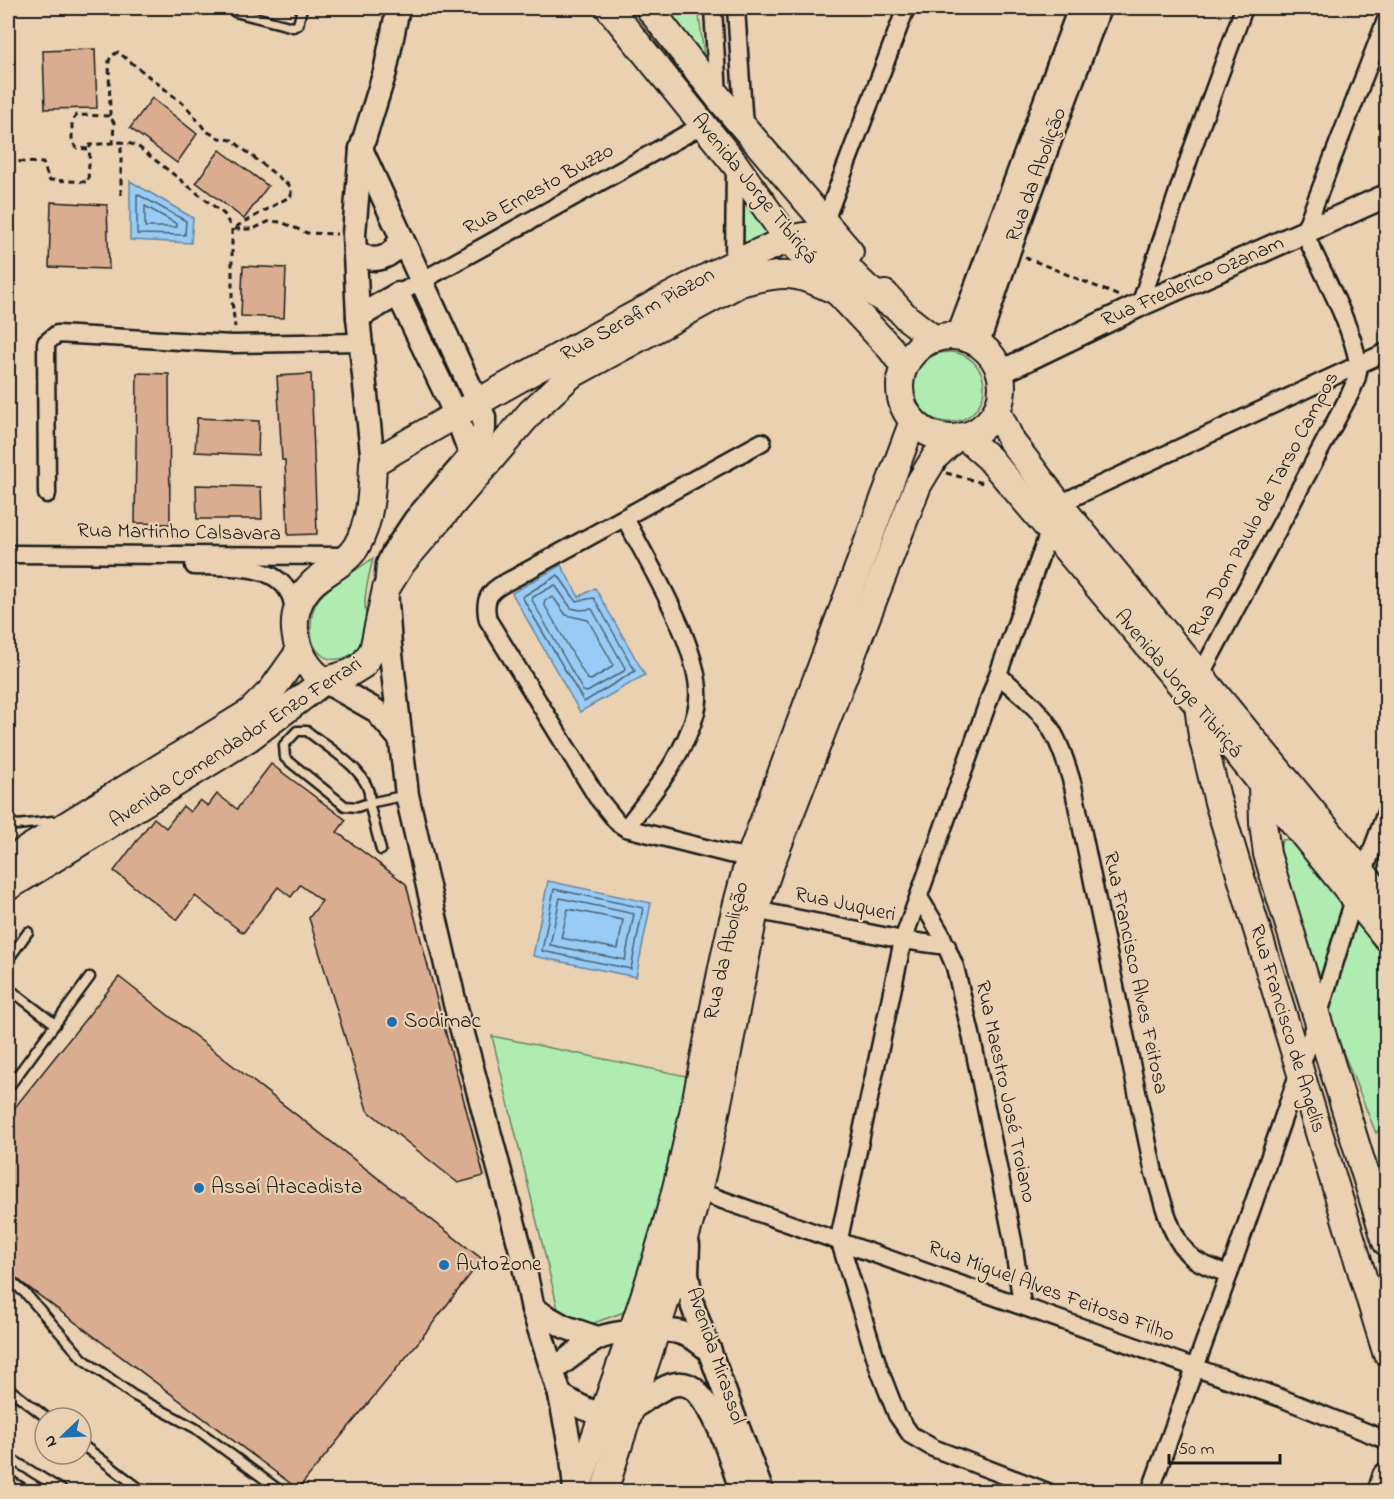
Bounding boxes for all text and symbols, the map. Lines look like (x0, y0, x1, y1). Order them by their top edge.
street label: Rua da Abolição (999, 104, 1075, 246)
street label: Avenida Jorge Tibiriçá (682, 107, 825, 272)
street label: Rua Ernesto Buzzo (458, 136, 620, 244)
street label: Rua Frederico Ozanam (1097, 228, 1289, 336)
street label: Rua Serafim Piazon (555, 260, 721, 370)
street label: Rua Dom Paulo de Tarso Campos (1181, 367, 1347, 643)
street label: Rua Martinho Calsavara (77, 516, 281, 550)
street label: Avenida Jorge Tibiriçá (1105, 603, 1250, 767)
street label: Avenida Comendador Enzo Ferrari (104, 650, 368, 836)
street label: Rua Francisco Alves Feitosa (1095, 849, 1175, 1097)
street label: Rua da Abolição (697, 879, 757, 1023)
street label: Rua Juqueri (792, 880, 898, 930)
street label: Rua Francisco de Angelis (1239, 921, 1333, 1137)
street label: Rua Maestro José Troiano (967, 978, 1043, 1206)
place label: Sodimac (404, 1007, 482, 1037)
marker: Sodimac (385, 1015, 399, 1029)
place label: Assaí Atacadista (211, 1173, 362, 1203)
marker: Assaí Atacadista (192, 1181, 206, 1195)
street label: Rua Miguel Alves Feitosa Filho (923, 1233, 1179, 1353)
place label: AutoZone (456, 1250, 542, 1280)
marker: AutoZone (437, 1258, 451, 1272)
street label: Avenida Mirassol (678, 1283, 752, 1429)
north arrow (33, 1406, 93, 1466)
scale bar (1169, 1427, 1280, 1465)
text: N (38, 1431, 64, 1451)
text: 50 m (1178, 1437, 1215, 1463)

